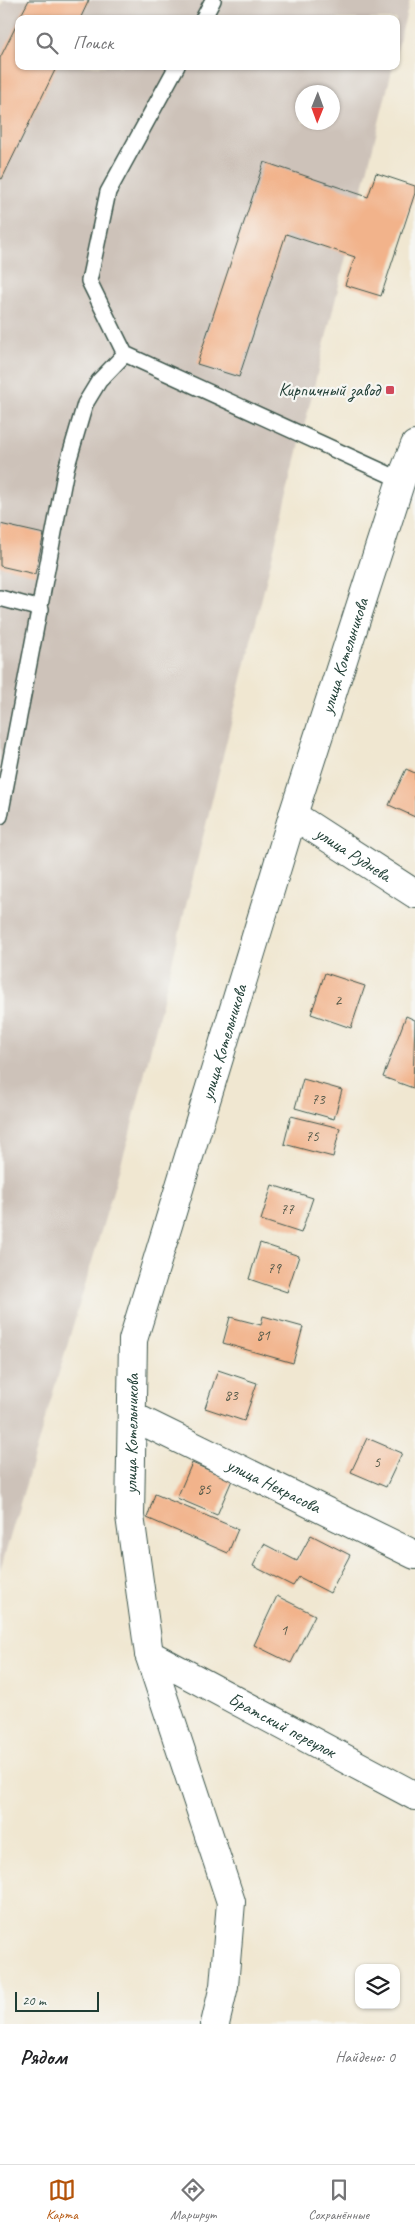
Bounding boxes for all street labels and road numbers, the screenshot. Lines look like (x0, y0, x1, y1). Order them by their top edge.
street label: улица Котельникова (315, 594, 374, 717)
street label: улица Руднева (311, 821, 397, 887)
street label: улица Котельникова (195, 980, 252, 1104)
street label: улица Котельникова (119, 1372, 143, 1495)
street label: улица Некрасова (222, 1453, 325, 1518)
street label: Братский переулок (225, 1688, 342, 1764)

